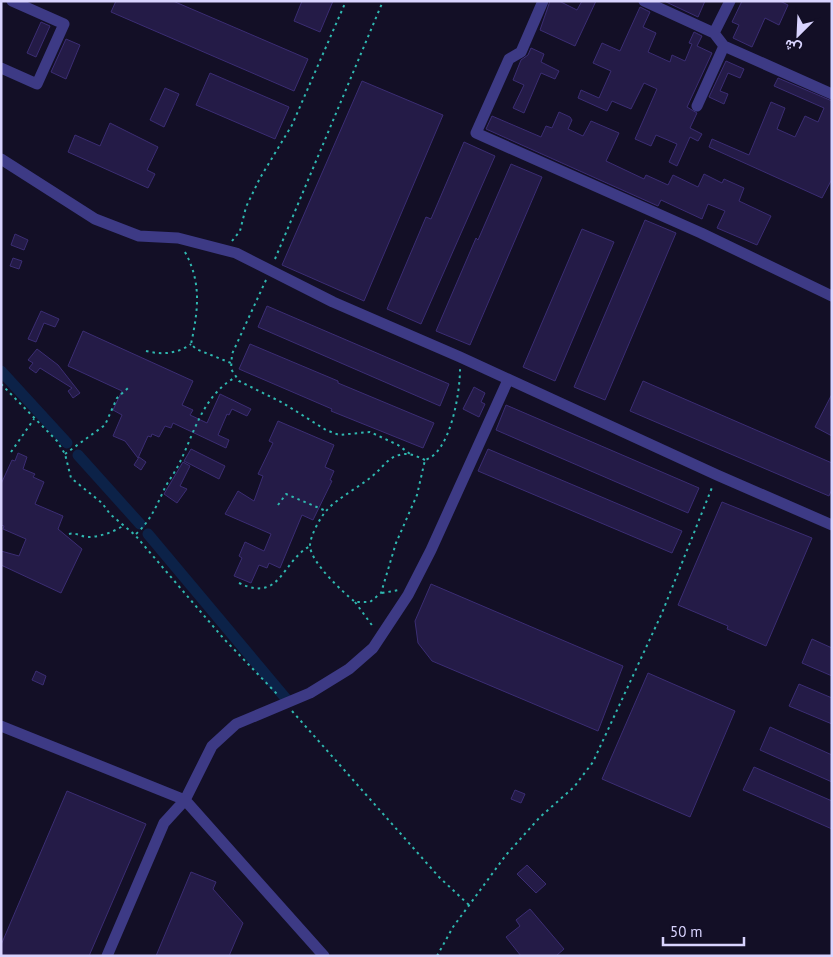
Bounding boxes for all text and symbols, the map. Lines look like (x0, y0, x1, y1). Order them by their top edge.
north arrow (773, 10, 823, 60)
text: ش (781, 35, 804, 59)
scale bar (663, 914, 744, 946)
text: 50 m (670, 922, 703, 941)

